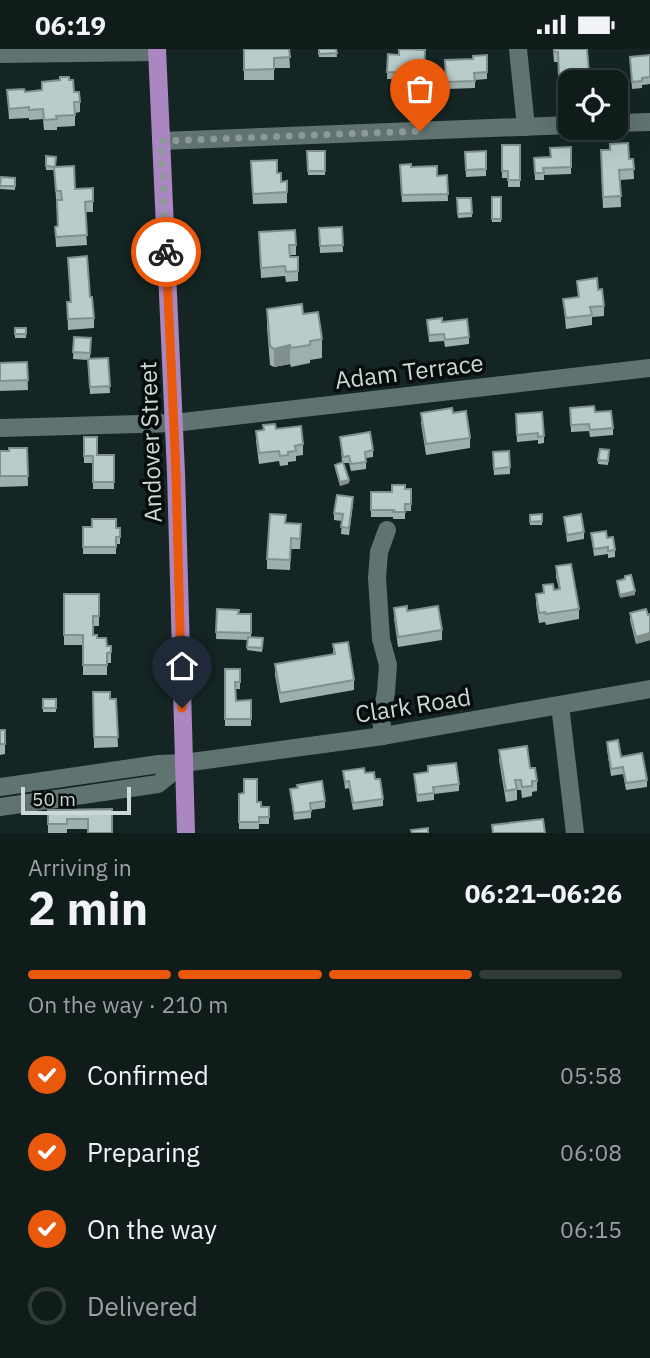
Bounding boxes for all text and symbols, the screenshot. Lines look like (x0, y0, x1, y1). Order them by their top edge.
text: 06:19 (35, 8, 106, 42)
pin (390, 59, 450, 131)
icon: bag (401, 70, 439, 108)
map controls (558, 70, 628, 140)
button: locate (558, 70, 628, 140)
courier (131, 217, 201, 287)
icon: bike (147, 233, 185, 271)
street label: Adam Terrace (333, 346, 485, 396)
street label: Andover Street (131, 361, 169, 523)
pin (152, 636, 212, 708)
icon: home (163, 647, 201, 685)
street label: Clark Road (353, 680, 473, 730)
scale bar (21, 784, 131, 816)
text: 50 m (32, 787, 76, 811)
text: Arriving in (28, 852, 132, 882)
text: 06:21–06:26 (465, 876, 622, 910)
text: 2 min (28, 878, 148, 938)
text: On the way · 210 m (28, 989, 228, 1019)
icon: check (28, 1056, 66, 1094)
text: Confirmed (87, 1058, 209, 1092)
text: 05:58 (560, 1060, 622, 1090)
icon: check (28, 1133, 66, 1171)
text: Preparing (87, 1135, 200, 1169)
text: 06:08 (560, 1137, 622, 1167)
icon: check (28, 1210, 66, 1248)
text: On the way (87, 1212, 217, 1246)
text: 06:15 (560, 1214, 622, 1244)
text: Delivered (87, 1289, 198, 1323)

